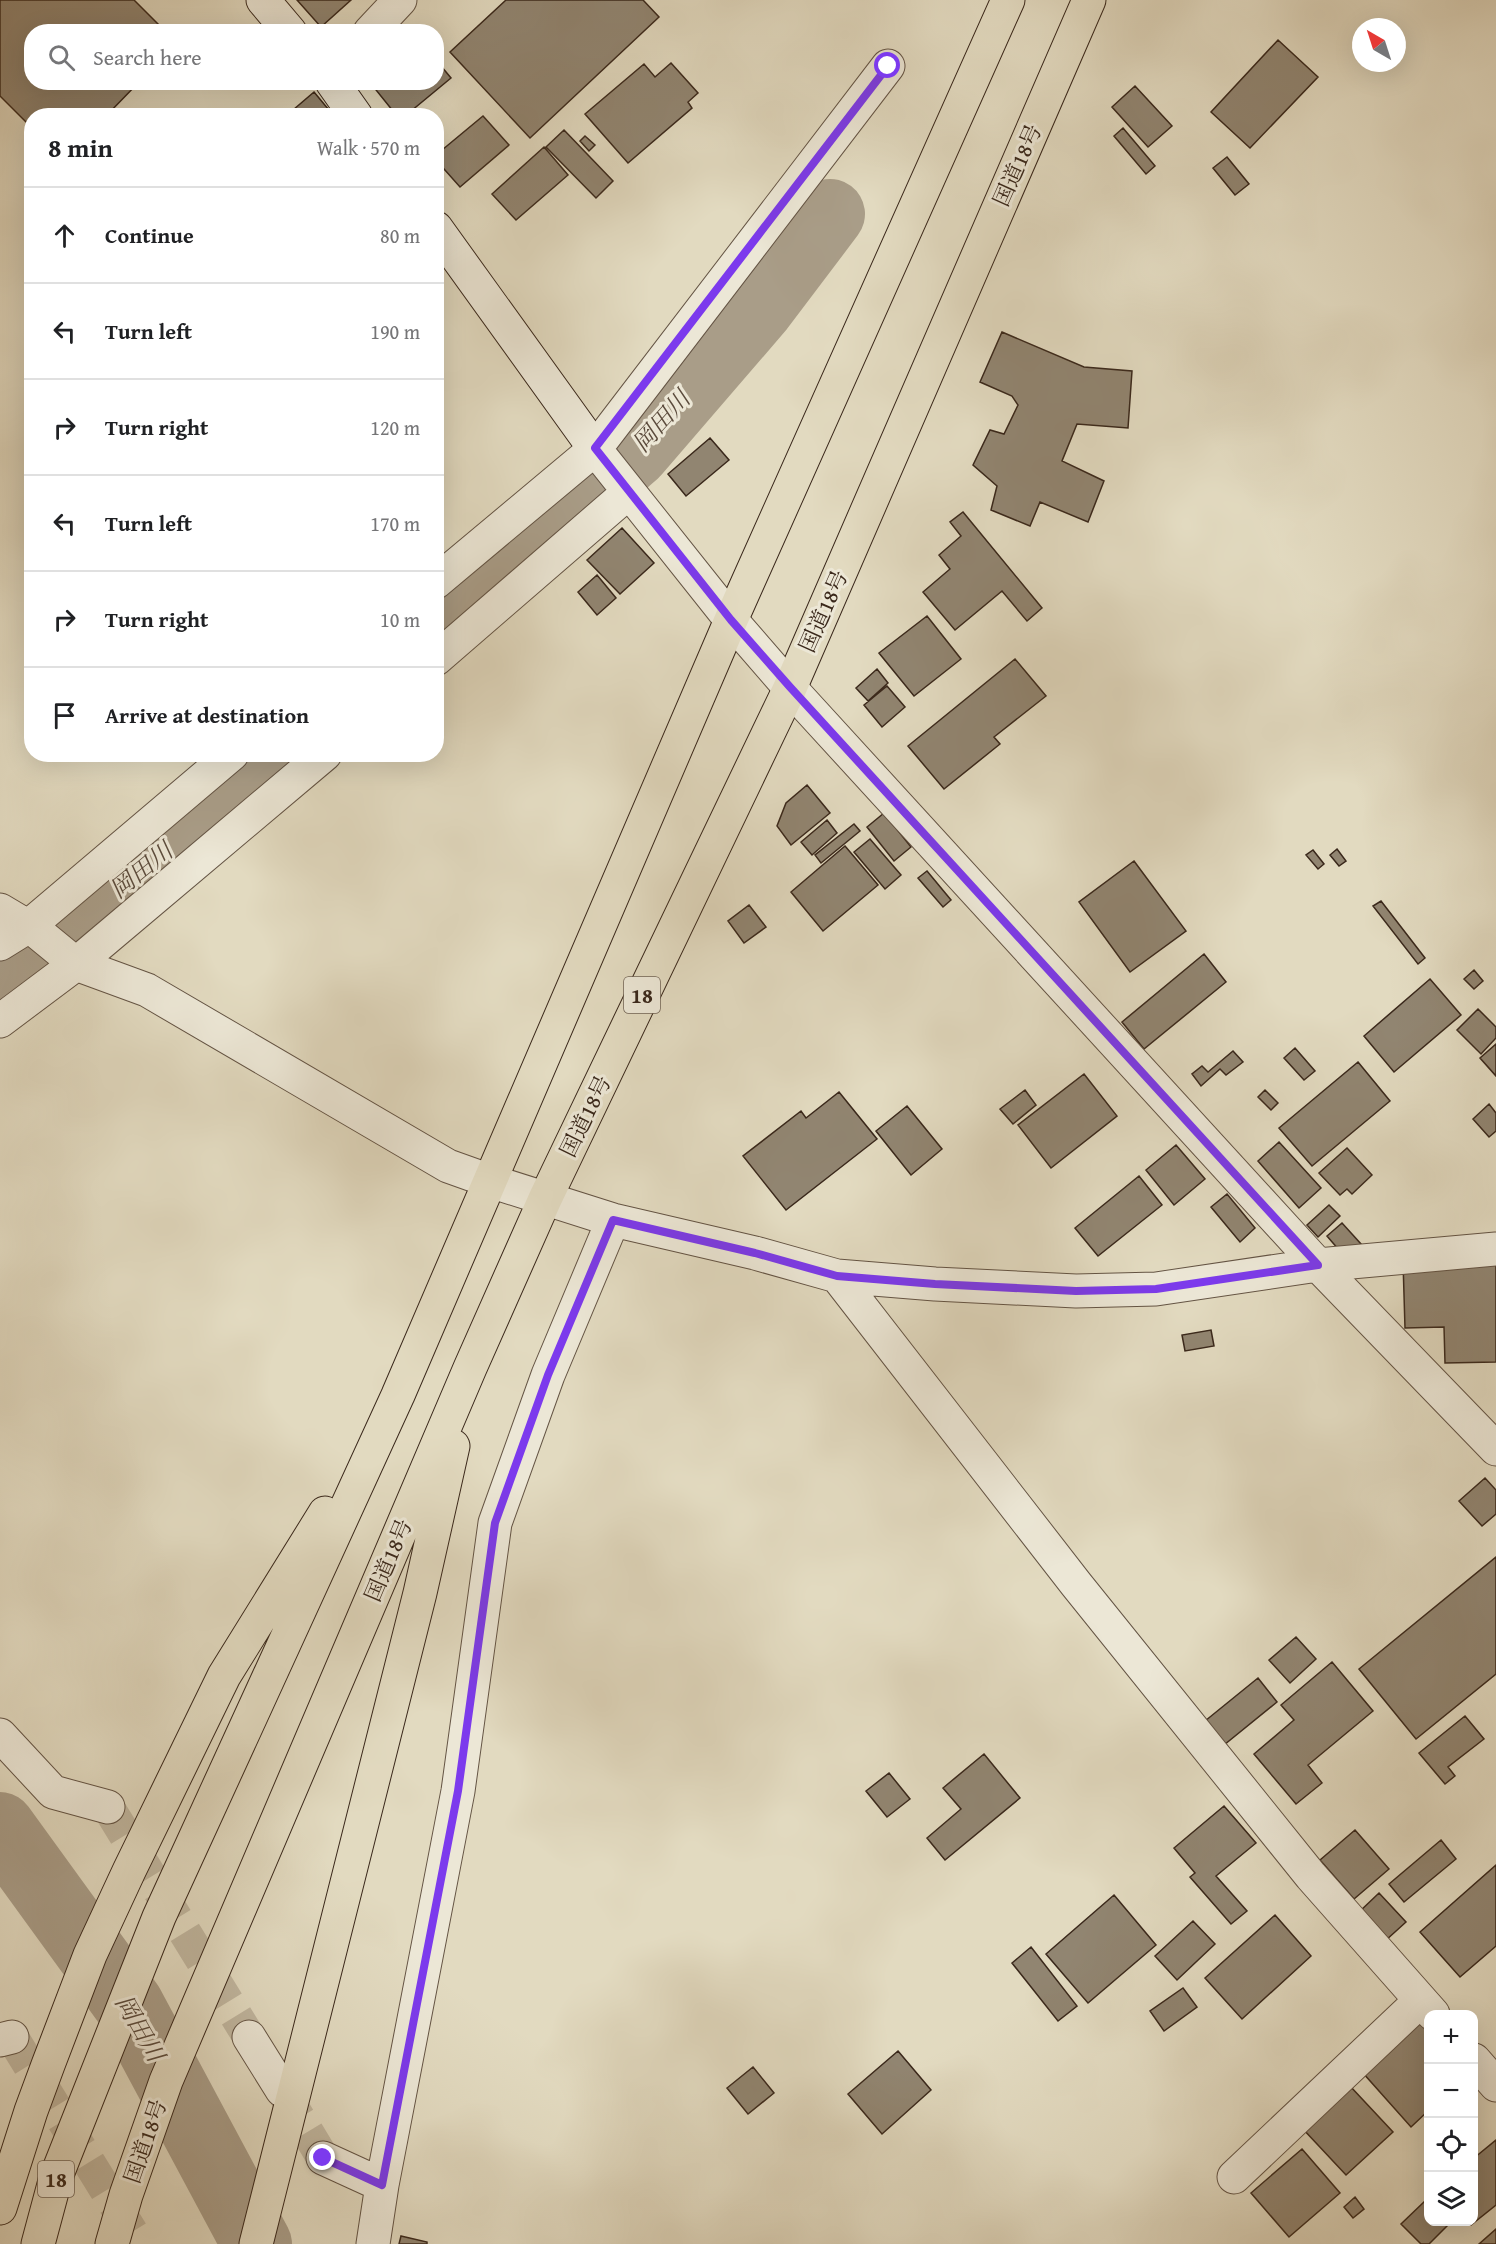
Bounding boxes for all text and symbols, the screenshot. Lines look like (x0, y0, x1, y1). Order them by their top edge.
north arrow (1352, 18, 1406, 72)
search box (24, 24, 444, 90)
icon: search (45, 41, 78, 74)
text: Search here (93, 41, 202, 73)
route start (874, 52, 900, 78)
street label: 国道18号 (985, 119, 1049, 211)
text: 8 min (48, 128, 113, 167)
text: Walk · 570 m (317, 133, 420, 162)
icon: ahead (48, 219, 81, 252)
text: Continue (105, 219, 194, 251)
text: 80 m (380, 221, 420, 250)
icon: left (48, 315, 81, 348)
text: Turn left (105, 315, 192, 347)
text: 190 m (370, 317, 420, 346)
water label: 岡田川 (624, 380, 700, 459)
icon: right (48, 411, 81, 444)
text: Turn right (105, 411, 208, 443)
text: 120 m (370, 413, 420, 442)
icon: left (48, 507, 81, 540)
text: Turn left (105, 507, 192, 539)
text: 170 m (370, 509, 420, 538)
street label: 国道18号 (791, 565, 855, 657)
icon: right (48, 603, 81, 636)
text: Turn right (105, 603, 208, 635)
text: 10 m (380, 605, 420, 634)
icon: arrive (48, 699, 81, 732)
text: Arrive at destination (105, 699, 309, 731)
water label: 岡田川 (102, 832, 182, 906)
road number: 18 (624, 977, 660, 1013)
street label: 国道18号 (552, 1070, 618, 1162)
street label: 国道18号 (356, 1514, 420, 1606)
water label: 岡田川 (107, 1988, 175, 2071)
map controls (1424, 2010, 1478, 2226)
button: + (1424, 2010, 1478, 2064)
button: − (1424, 2064, 1478, 2118)
street label: 国道18号 (116, 2095, 174, 2187)
button: locate (1424, 2118, 1478, 2172)
route end (309, 2144, 335, 2170)
road number: 18 (38, 2161, 74, 2197)
button: layers (1424, 2172, 1478, 2226)

